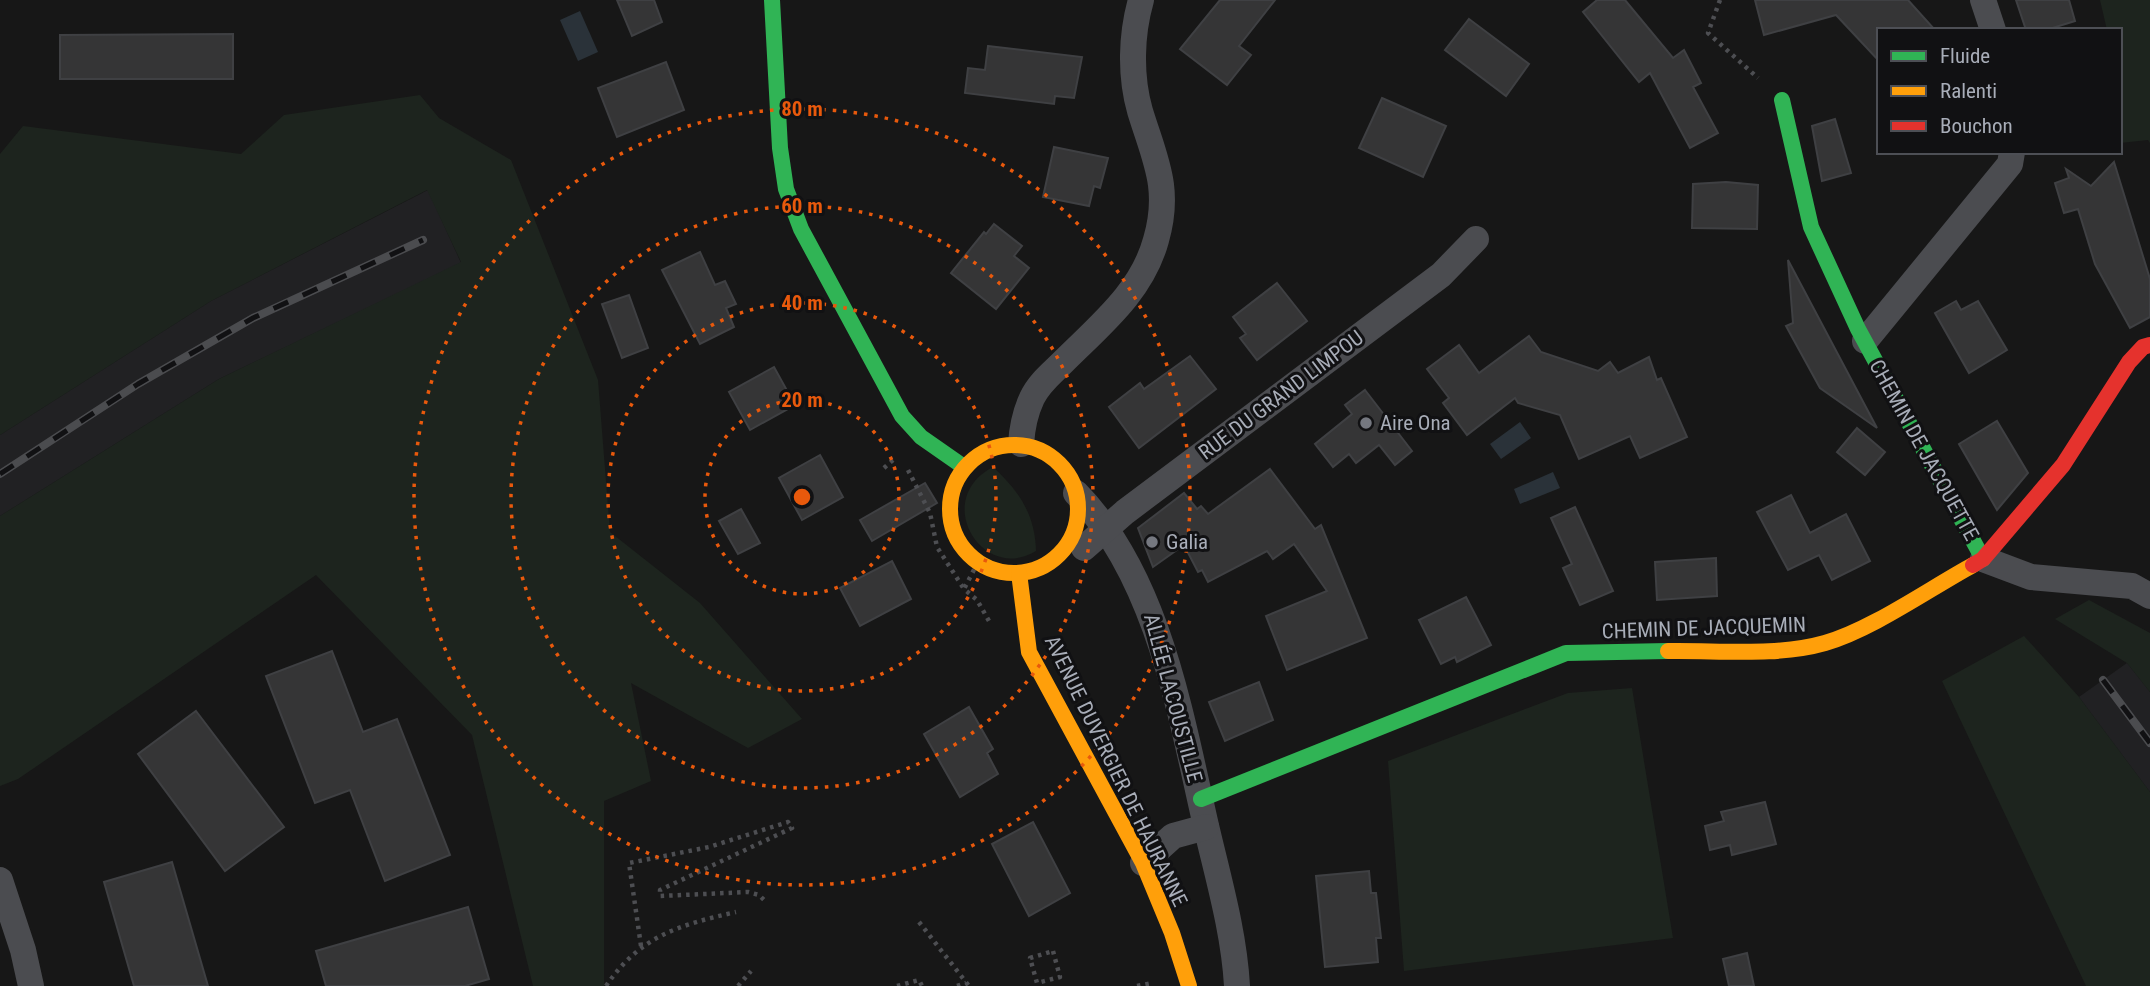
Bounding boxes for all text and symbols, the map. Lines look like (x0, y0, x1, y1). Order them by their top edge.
legend (1877, 28, 2122, 154)
text: Fluide (1940, 44, 1990, 68)
text: Ralenti (1940, 79, 1997, 103)
text: 80 m (781, 97, 823, 121)
text: Bouchon (1940, 114, 2013, 138)
text: 60 m (781, 194, 823, 218)
text: 40 m (781, 291, 823, 315)
street label: RUE DU GRAND LIMPOU (1194, 325, 1368, 465)
street label: CHEMIN DE JACQUETTE (1864, 355, 1984, 545)
text: 20 m (781, 388, 823, 412)
place label: Aire Ona (1380, 411, 1451, 435)
marker: Aire Ona (1358, 415, 1374, 431)
centre of rings (790, 485, 814, 509)
place label: Galia (1166, 530, 1208, 554)
marker: Galia (1144, 534, 1160, 550)
street label: ALLÉE LACOUSTILLE (1139, 611, 1207, 785)
street label: CHEMIN DE JACQUEMIN (1601, 612, 1807, 644)
street label: AVENUE DUVERGIER DE HAURANNE (1040, 632, 1192, 910)

